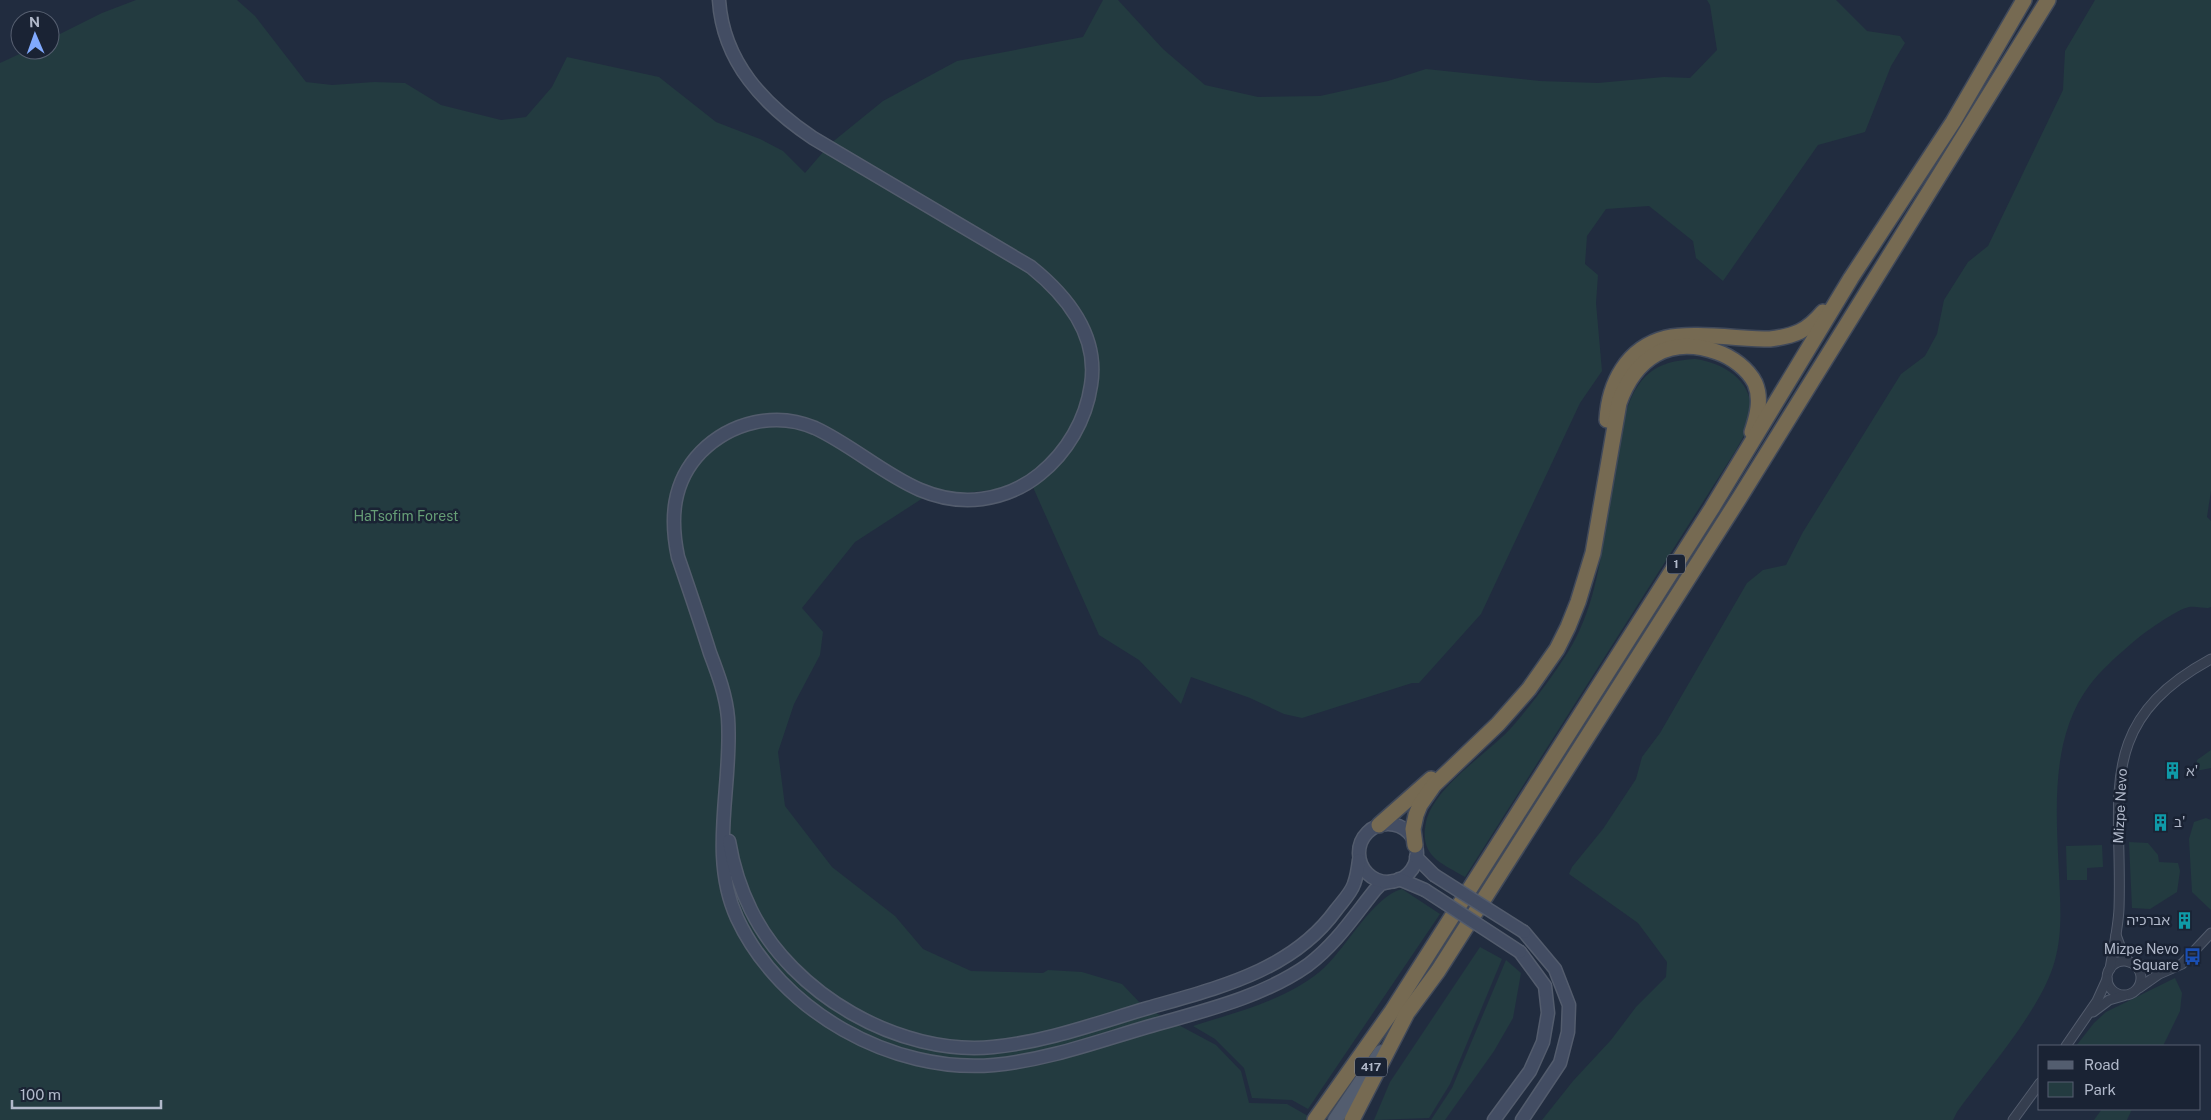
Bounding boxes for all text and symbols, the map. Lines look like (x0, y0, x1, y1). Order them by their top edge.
north arrow (10, 10, 60, 60)
text: N (29, 14, 40, 30)
park label: HaTsofim Forest (353, 508, 459, 524)
road number: 1 (1667, 554, 1685, 574)
building icon: א' (2162, 761, 2182, 781)
place label: א' (2186, 763, 2198, 779)
street label: Mizpe Nevo (2110, 768, 2130, 844)
building icon: ב' (2150, 812, 2170, 832)
place label: ב' (2174, 814, 2186, 830)
building icon: אברכיה (2174, 910, 2194, 930)
place label: אברכיה (2127, 912, 2170, 928)
place label: Mizpe Nevo Square (2104, 941, 2179, 973)
bus stop icon: Mizpe Nevo Square (2183, 947, 2203, 967)
legend (2038, 1045, 2201, 1110)
text: Road (2084, 1056, 2120, 1073)
road number: 417 (1355, 1058, 1387, 1076)
scale bar (12, 1078, 161, 1110)
text: Park (2084, 1081, 2116, 1098)
text: 100 m (20, 1086, 61, 1103)

